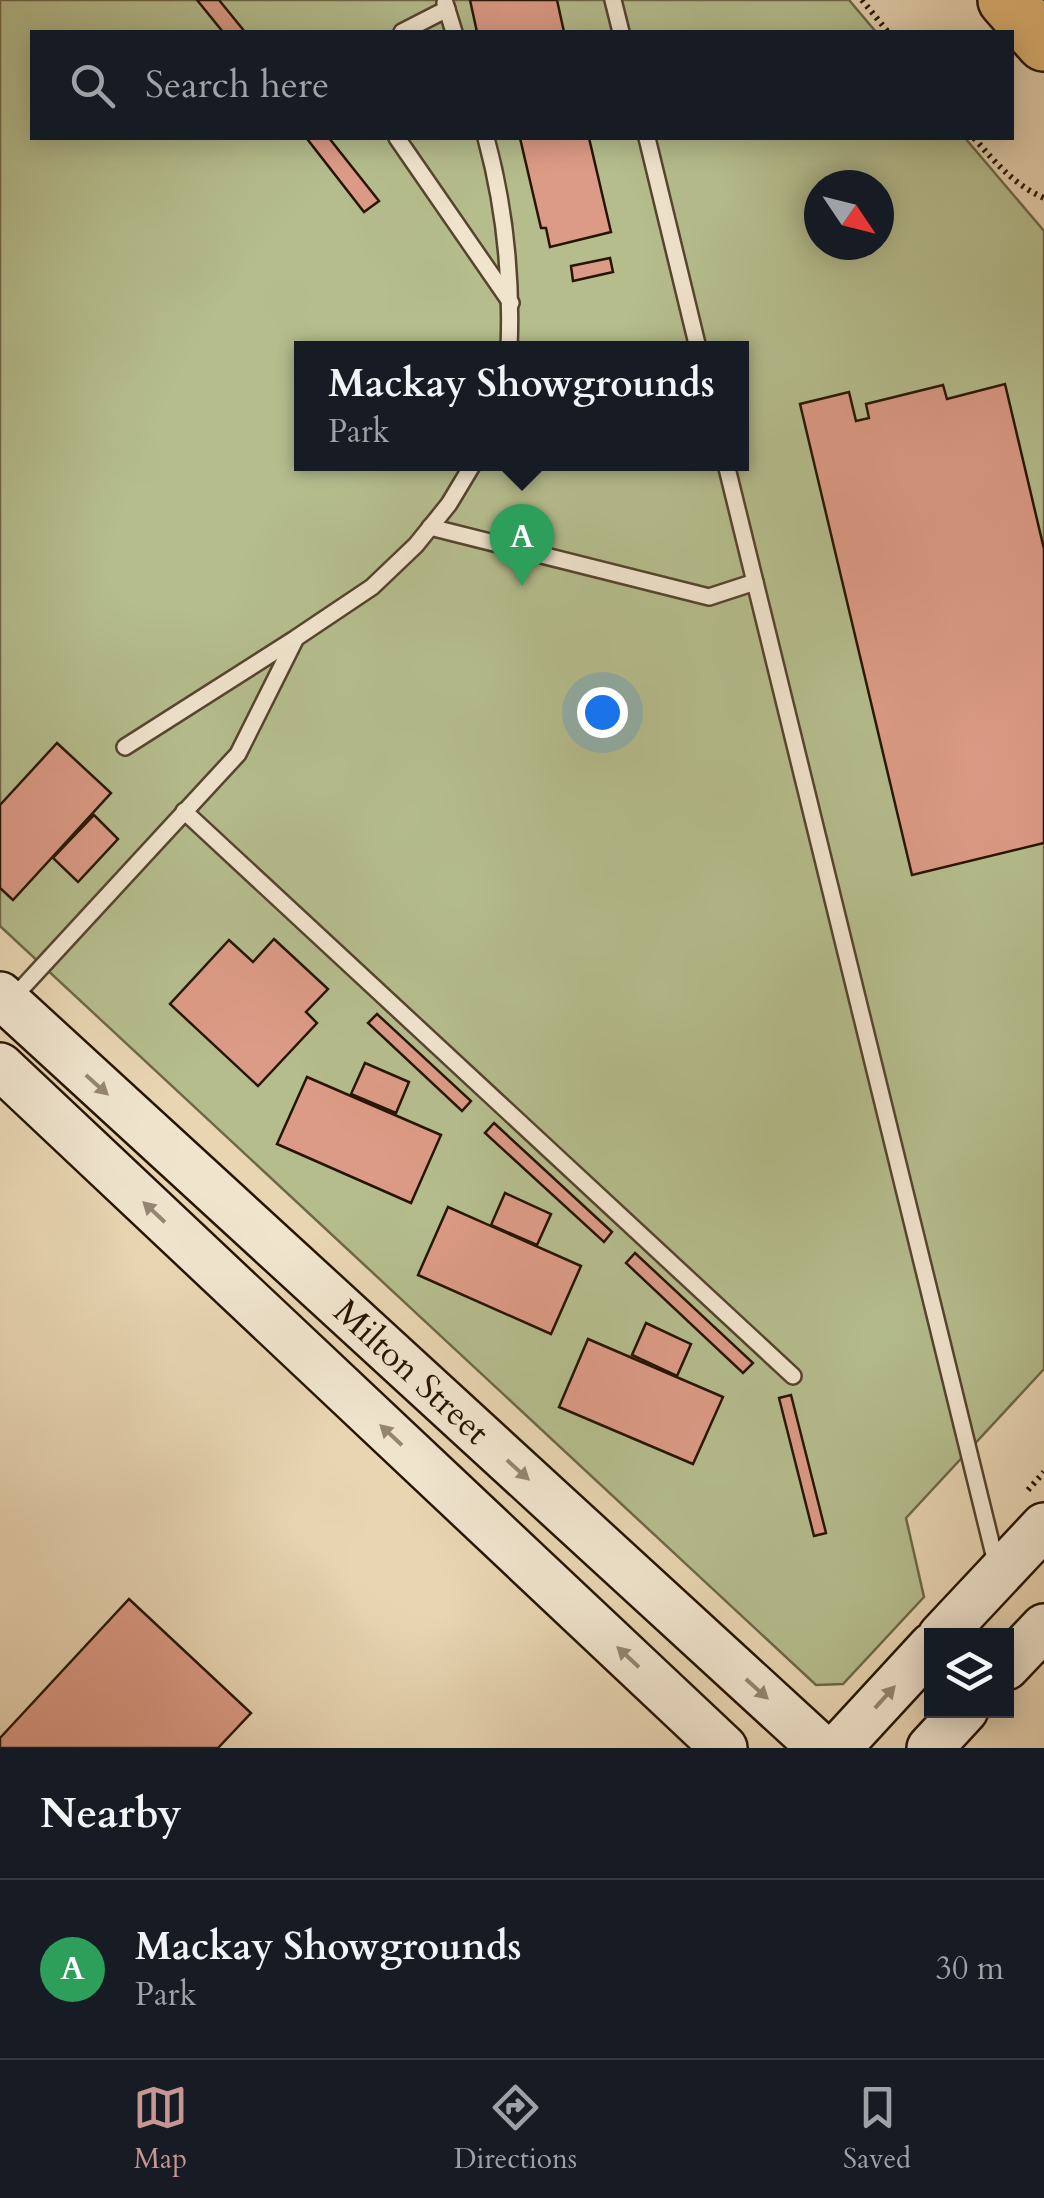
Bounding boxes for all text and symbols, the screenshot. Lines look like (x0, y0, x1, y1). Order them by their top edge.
search box (30, 30, 1014, 140)
icon: search (65, 58, 120, 113)
text: Search here (145, 59, 329, 111)
north arrow (804, 170, 894, 260)
popup (294, 341, 749, 471)
text: Mackay Showgrounds (328, 358, 715, 410)
text: Park (328, 410, 390, 454)
pin: A (490, 504, 554, 586)
your location (577, 687, 628, 738)
one-way arrow (85, 1073, 109, 1096)
one-way arrow (142, 1201, 166, 1224)
street label: Milton Street (323, 1288, 499, 1456)
one-way arrow (379, 1424, 403, 1447)
one-way arrow (506, 1458, 530, 1481)
map controls (924, 1628, 1014, 1718)
button: layers (924, 1628, 1014, 1718)
one-way arrow (616, 1646, 640, 1669)
one-way arrow (745, 1678, 769, 1701)
one-way arrow (873, 1685, 896, 1709)
text: Nearby (40, 1785, 182, 1842)
text: Mackay Showgrounds (135, 1921, 522, 1973)
text: A (60, 1947, 85, 1991)
text: 30 m (936, 1947, 1004, 1991)
text: Park (135, 1973, 197, 2017)
tab: Map (133, 2080, 188, 2178)
tab: Directions (454, 2080, 577, 2178)
tab: Saved (843, 2080, 911, 2178)

